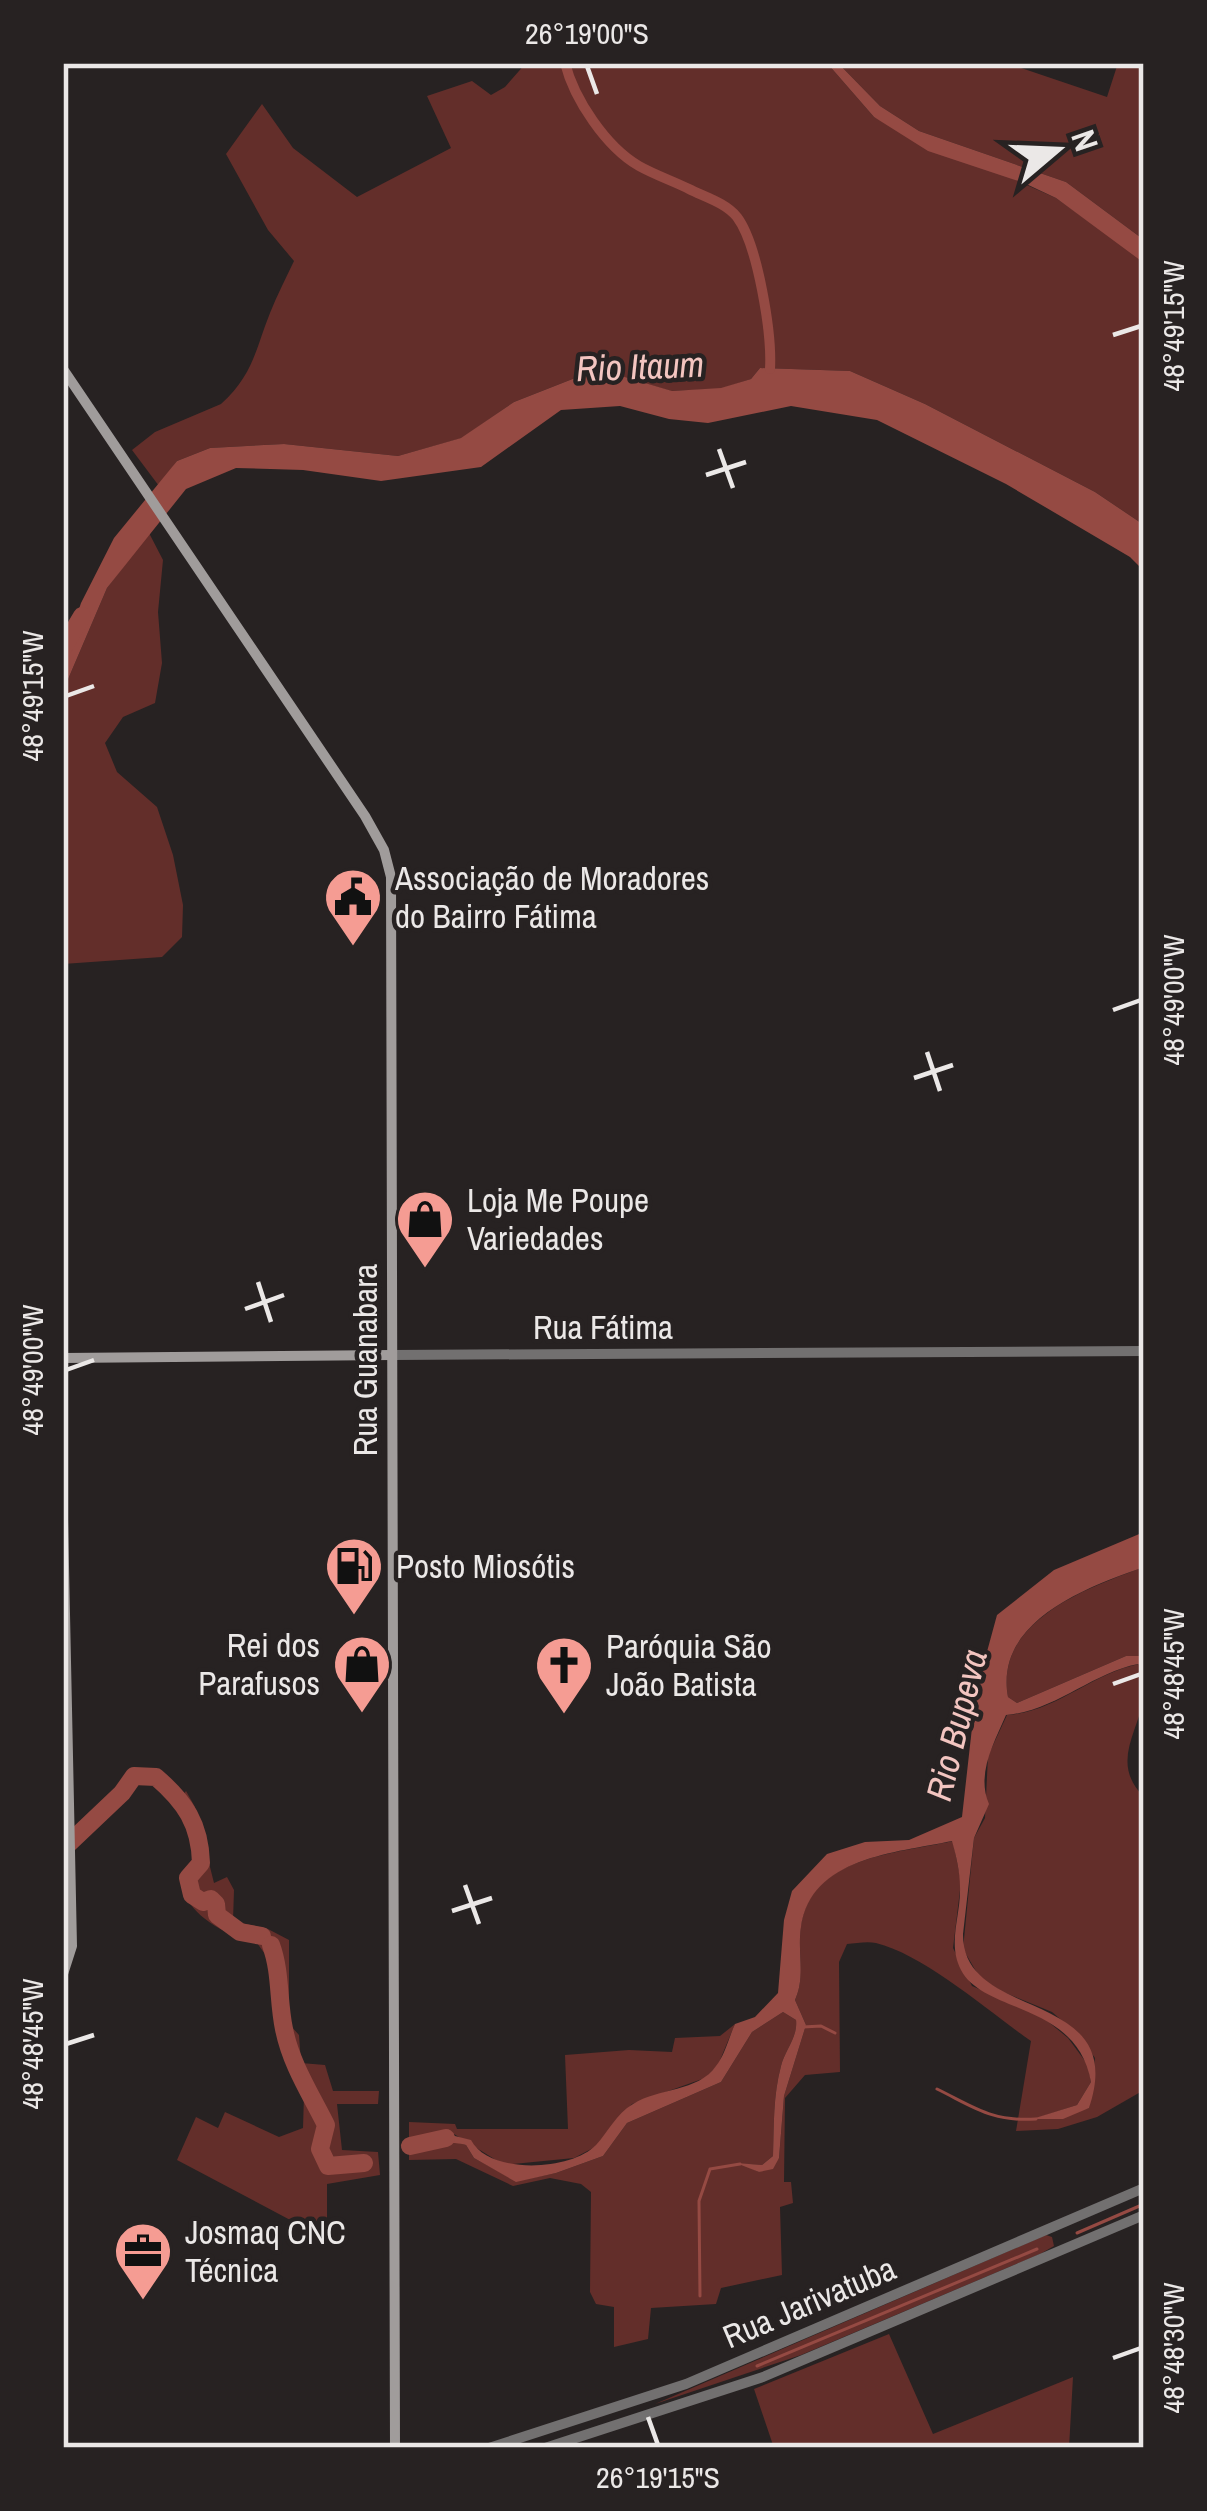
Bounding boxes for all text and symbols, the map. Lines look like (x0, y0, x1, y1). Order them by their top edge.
text: 26°19'00"S (525, 13, 649, 53)
north arrow (997, 90, 1117, 210)
text: N (1061, 124, 1109, 157)
text: 48°49'15"W (1153, 261, 1193, 391)
water label: Rio Itaum (575, 340, 705, 392)
text: 48°49'15"W (12, 631, 52, 761)
place label: Associação de Moradores do Bairro Fátima (394, 856, 709, 938)
public building icon: Associação de Moradores do Bairro Fátima (322, 866, 384, 948)
text: 48°49'00"W (1153, 935, 1193, 1065)
place label: Loja Me Poupe Variedades (467, 1178, 649, 1260)
shop icon: Loja Me Poupe Variedades (394, 1188, 456, 1270)
street label: Rua Guanabara (343, 1264, 387, 1456)
text: 48°49'00"W (12, 1305, 52, 1435)
street label: Rua Fátima (533, 1305, 673, 1349)
fuel station icon: Posto Miosótis (323, 1535, 385, 1617)
place label: Posto Miosótis (396, 1544, 575, 1588)
text: 48°48'45"W (1153, 1609, 1193, 1739)
place label: Rei dos Parafusos (198, 1623, 320, 1705)
place label: Paróquia São João Batista (606, 1624, 772, 1706)
shop icon: Rei dos Parafusos (331, 1633, 393, 1715)
church icon: Paróquia São João Batista (533, 1634, 595, 1716)
water label: Rio Bupeva (914, 1644, 998, 1806)
text: 48°48'45"W (12, 1979, 52, 2109)
place label: Josmaq CNC Técnica (185, 2210, 346, 2292)
office icon: Josmaq CNC Técnica (112, 2220, 174, 2302)
street label: Rua Jarivatuba (716, 2246, 902, 2358)
text: 48°48'30"W (1153, 2283, 1193, 2413)
text: 26°19'15"S (596, 2457, 720, 2497)

